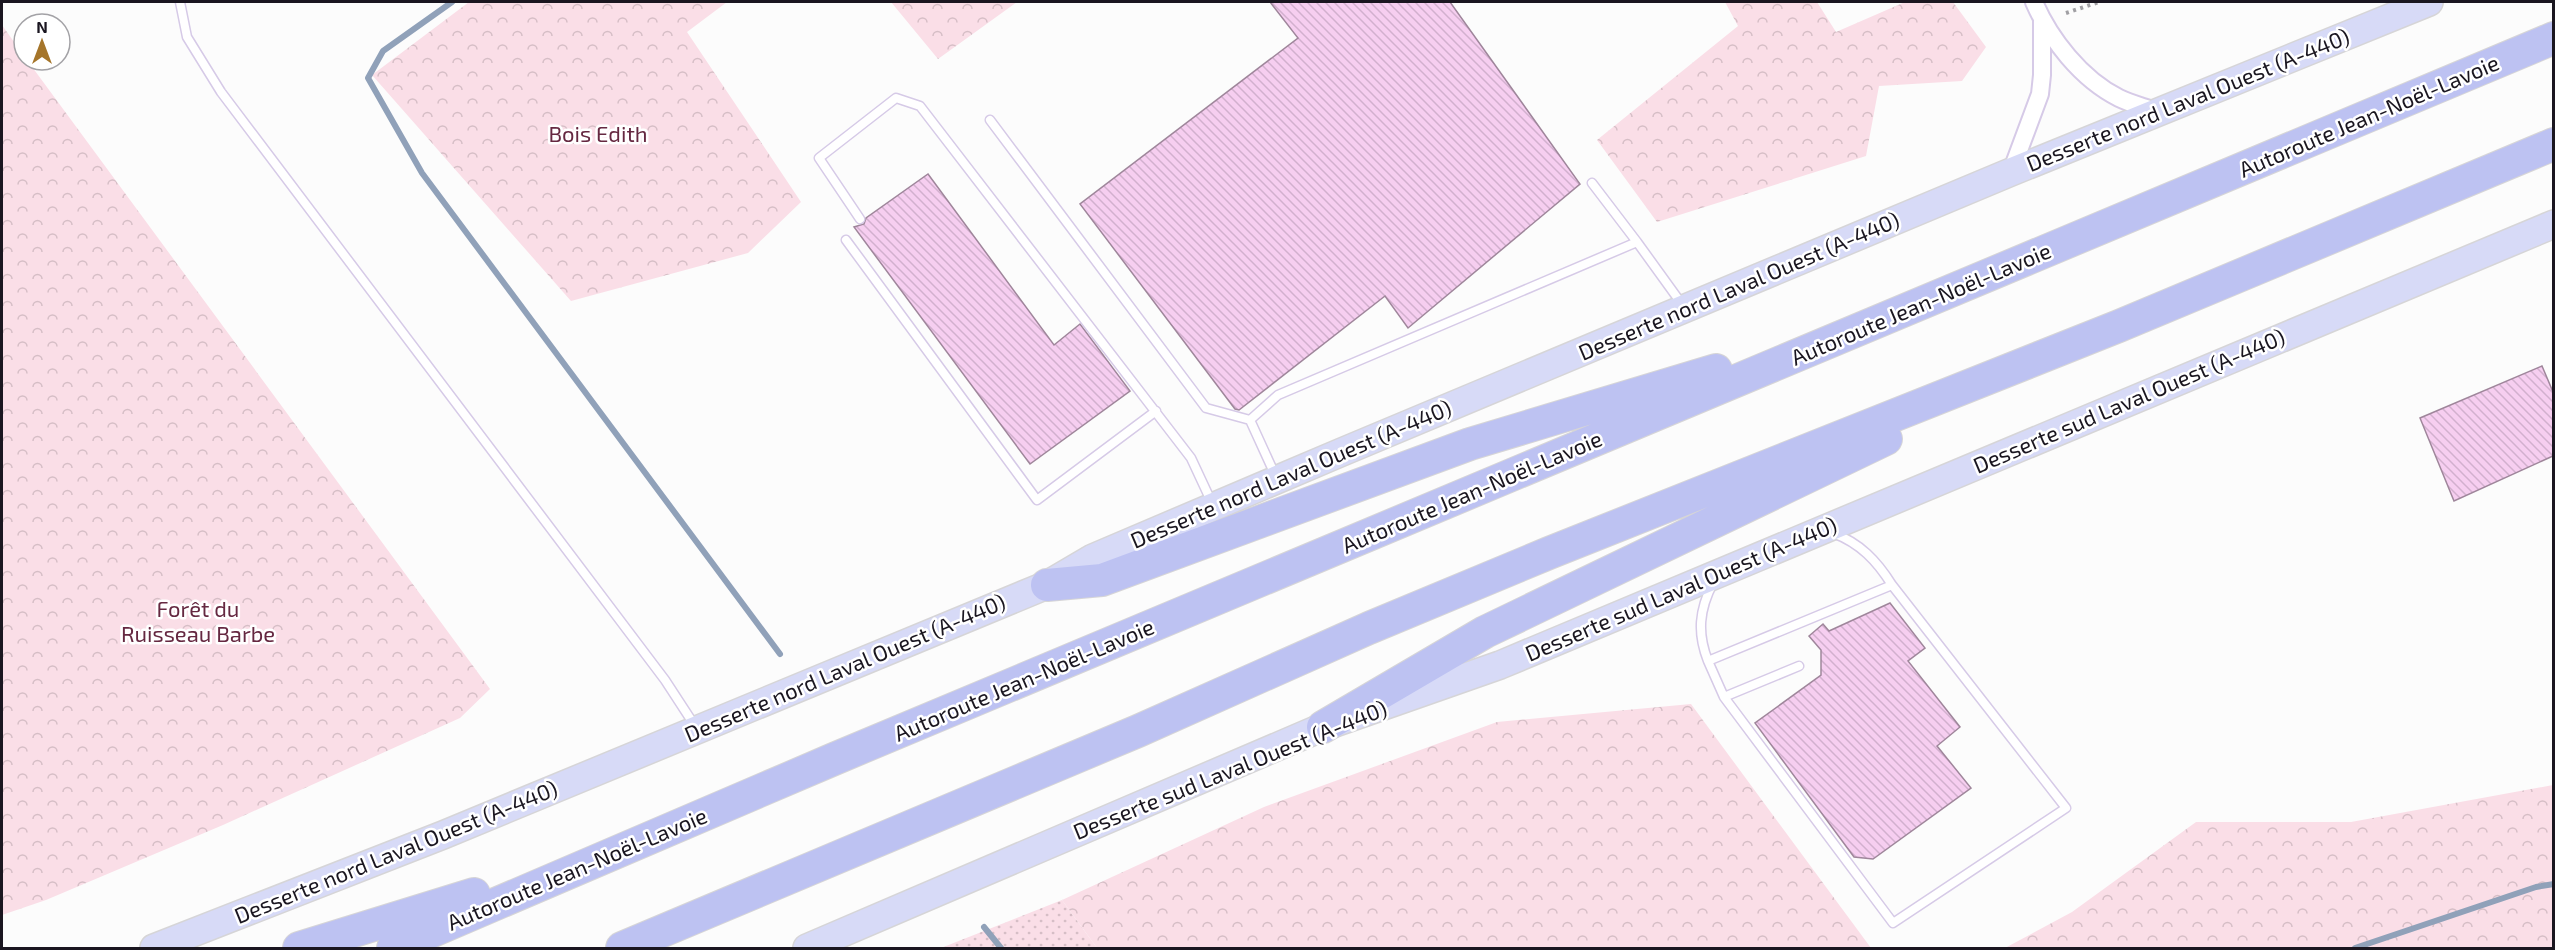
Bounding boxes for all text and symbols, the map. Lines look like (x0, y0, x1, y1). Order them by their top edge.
north arrow (12, 12, 72, 72)
text: N (36, 17, 48, 36)
street label: Desserte nord Laval Ouest (A-440) (2022, 22, 2353, 176)
street label: Autoroute Jean-Noël-Lavoie (2235, 48, 2503, 182)
park label: Bois Edith (548, 120, 648, 146)
street label: Desserte nord Laval Ouest (A-440) (1574, 206, 1903, 365)
street label: Autoroute Jean-Noël-Lavoie (1787, 236, 2055, 370)
street label: Desserte sud Laval Ouest (A-440) (1969, 322, 2288, 478)
street label: Desserte nord Laval Ouest (A-440) (1126, 394, 1455, 553)
street label: Autoroute Jean-Noël-Lavoie (1338, 424, 1606, 558)
street label: Desserte sud Laval Ouest (A-440) (1521, 510, 1840, 666)
street label: Desserte nord Laval Ouest (A-440) (680, 588, 1009, 747)
park label: Forêt du Ruisseau Barbe (121, 595, 275, 646)
street label: Autoroute Jean-Noël-Lavoie (890, 612, 1158, 746)
street label: Desserte sud Laval Ouest (A-440) (1069, 694, 1390, 844)
street label: Desserte nord Laval Ouest (A-440) (230, 774, 561, 928)
street label: Autoroute Jean-Noël-Lavoie (443, 801, 711, 935)

